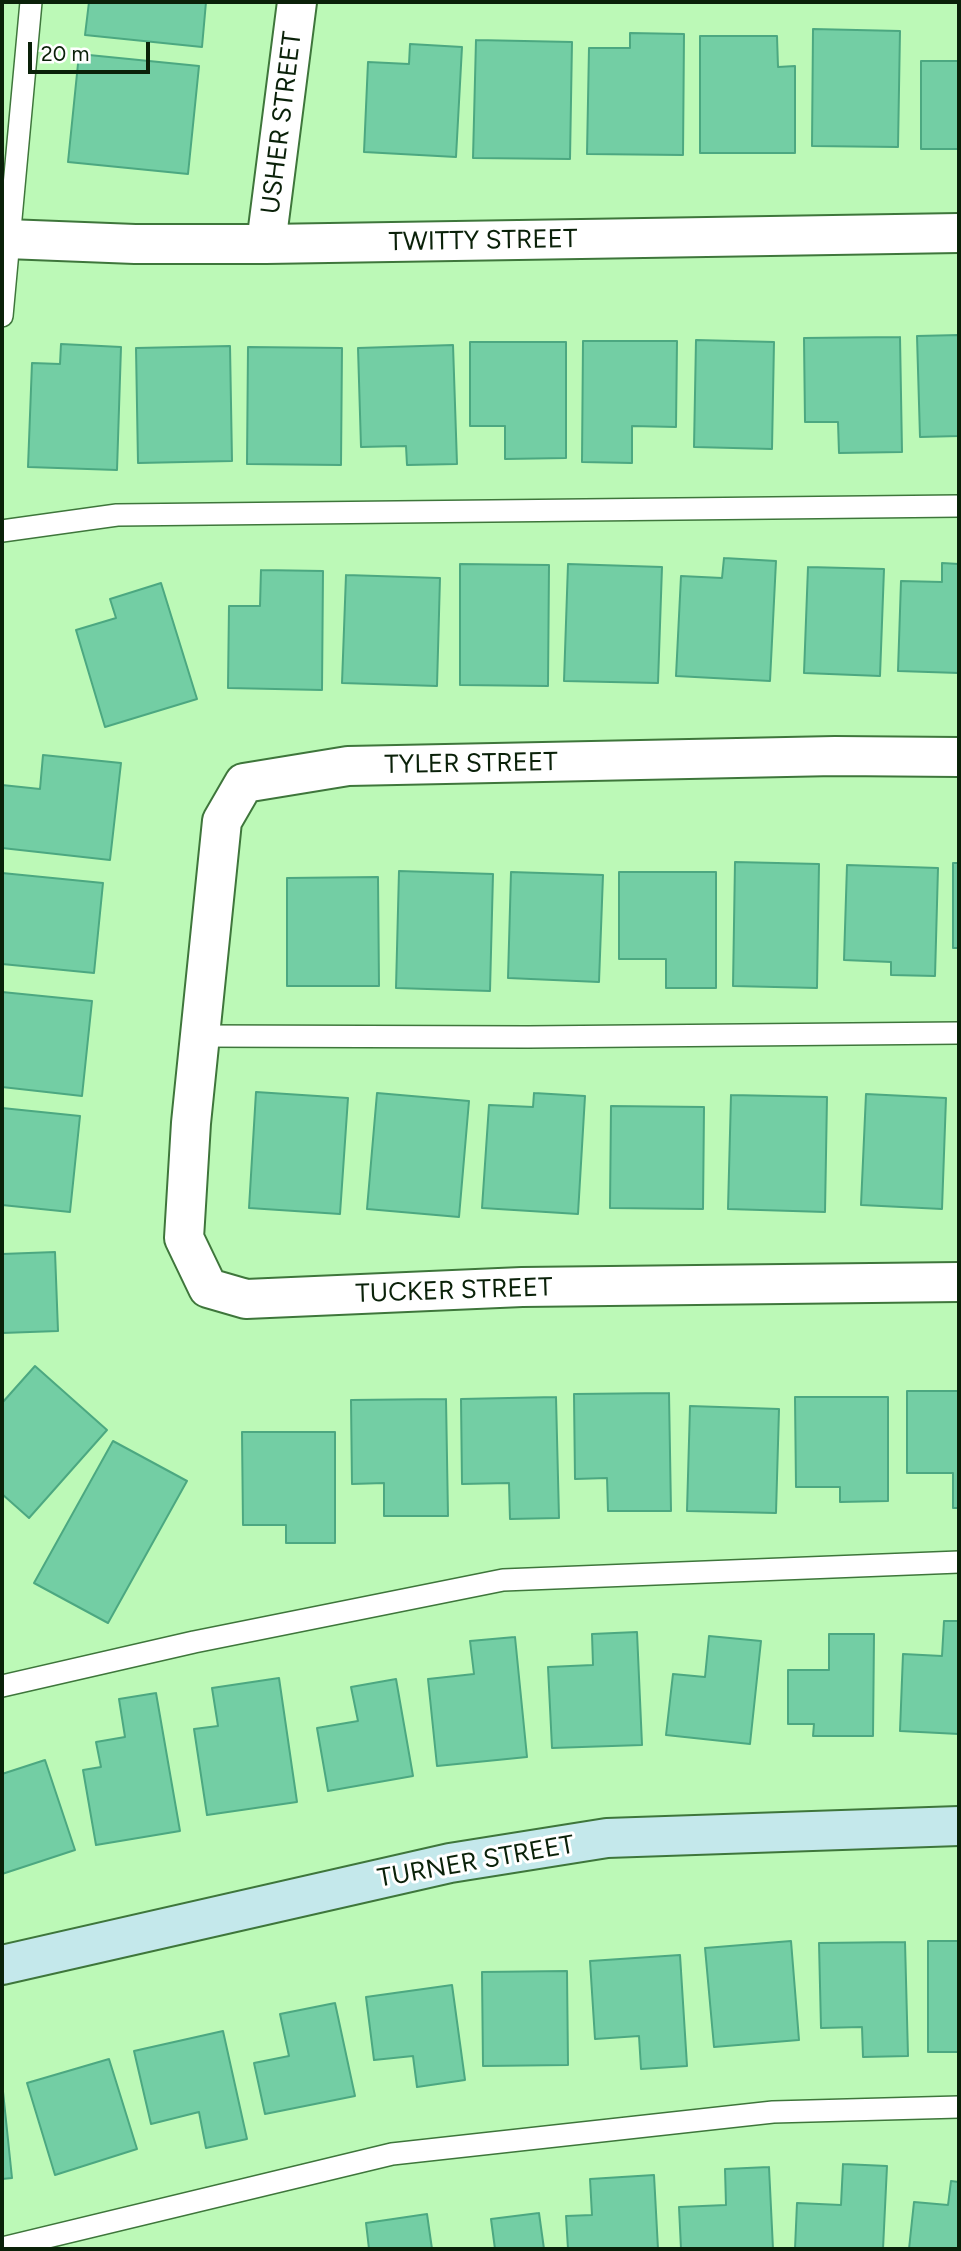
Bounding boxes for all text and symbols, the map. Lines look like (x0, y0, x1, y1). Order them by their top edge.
scale bar (32, 28, 154, 72)
street label: USHER STREET (255, 30, 309, 216)
text: 20 m (41, 41, 89, 66)
street label: TWITTY STREET (388, 224, 578, 258)
street label: TYLER STREET (384, 747, 558, 781)
street label: TUCKER STREET (355, 1272, 553, 1310)
street label: TURNER STREET (375, 1829, 577, 1895)

